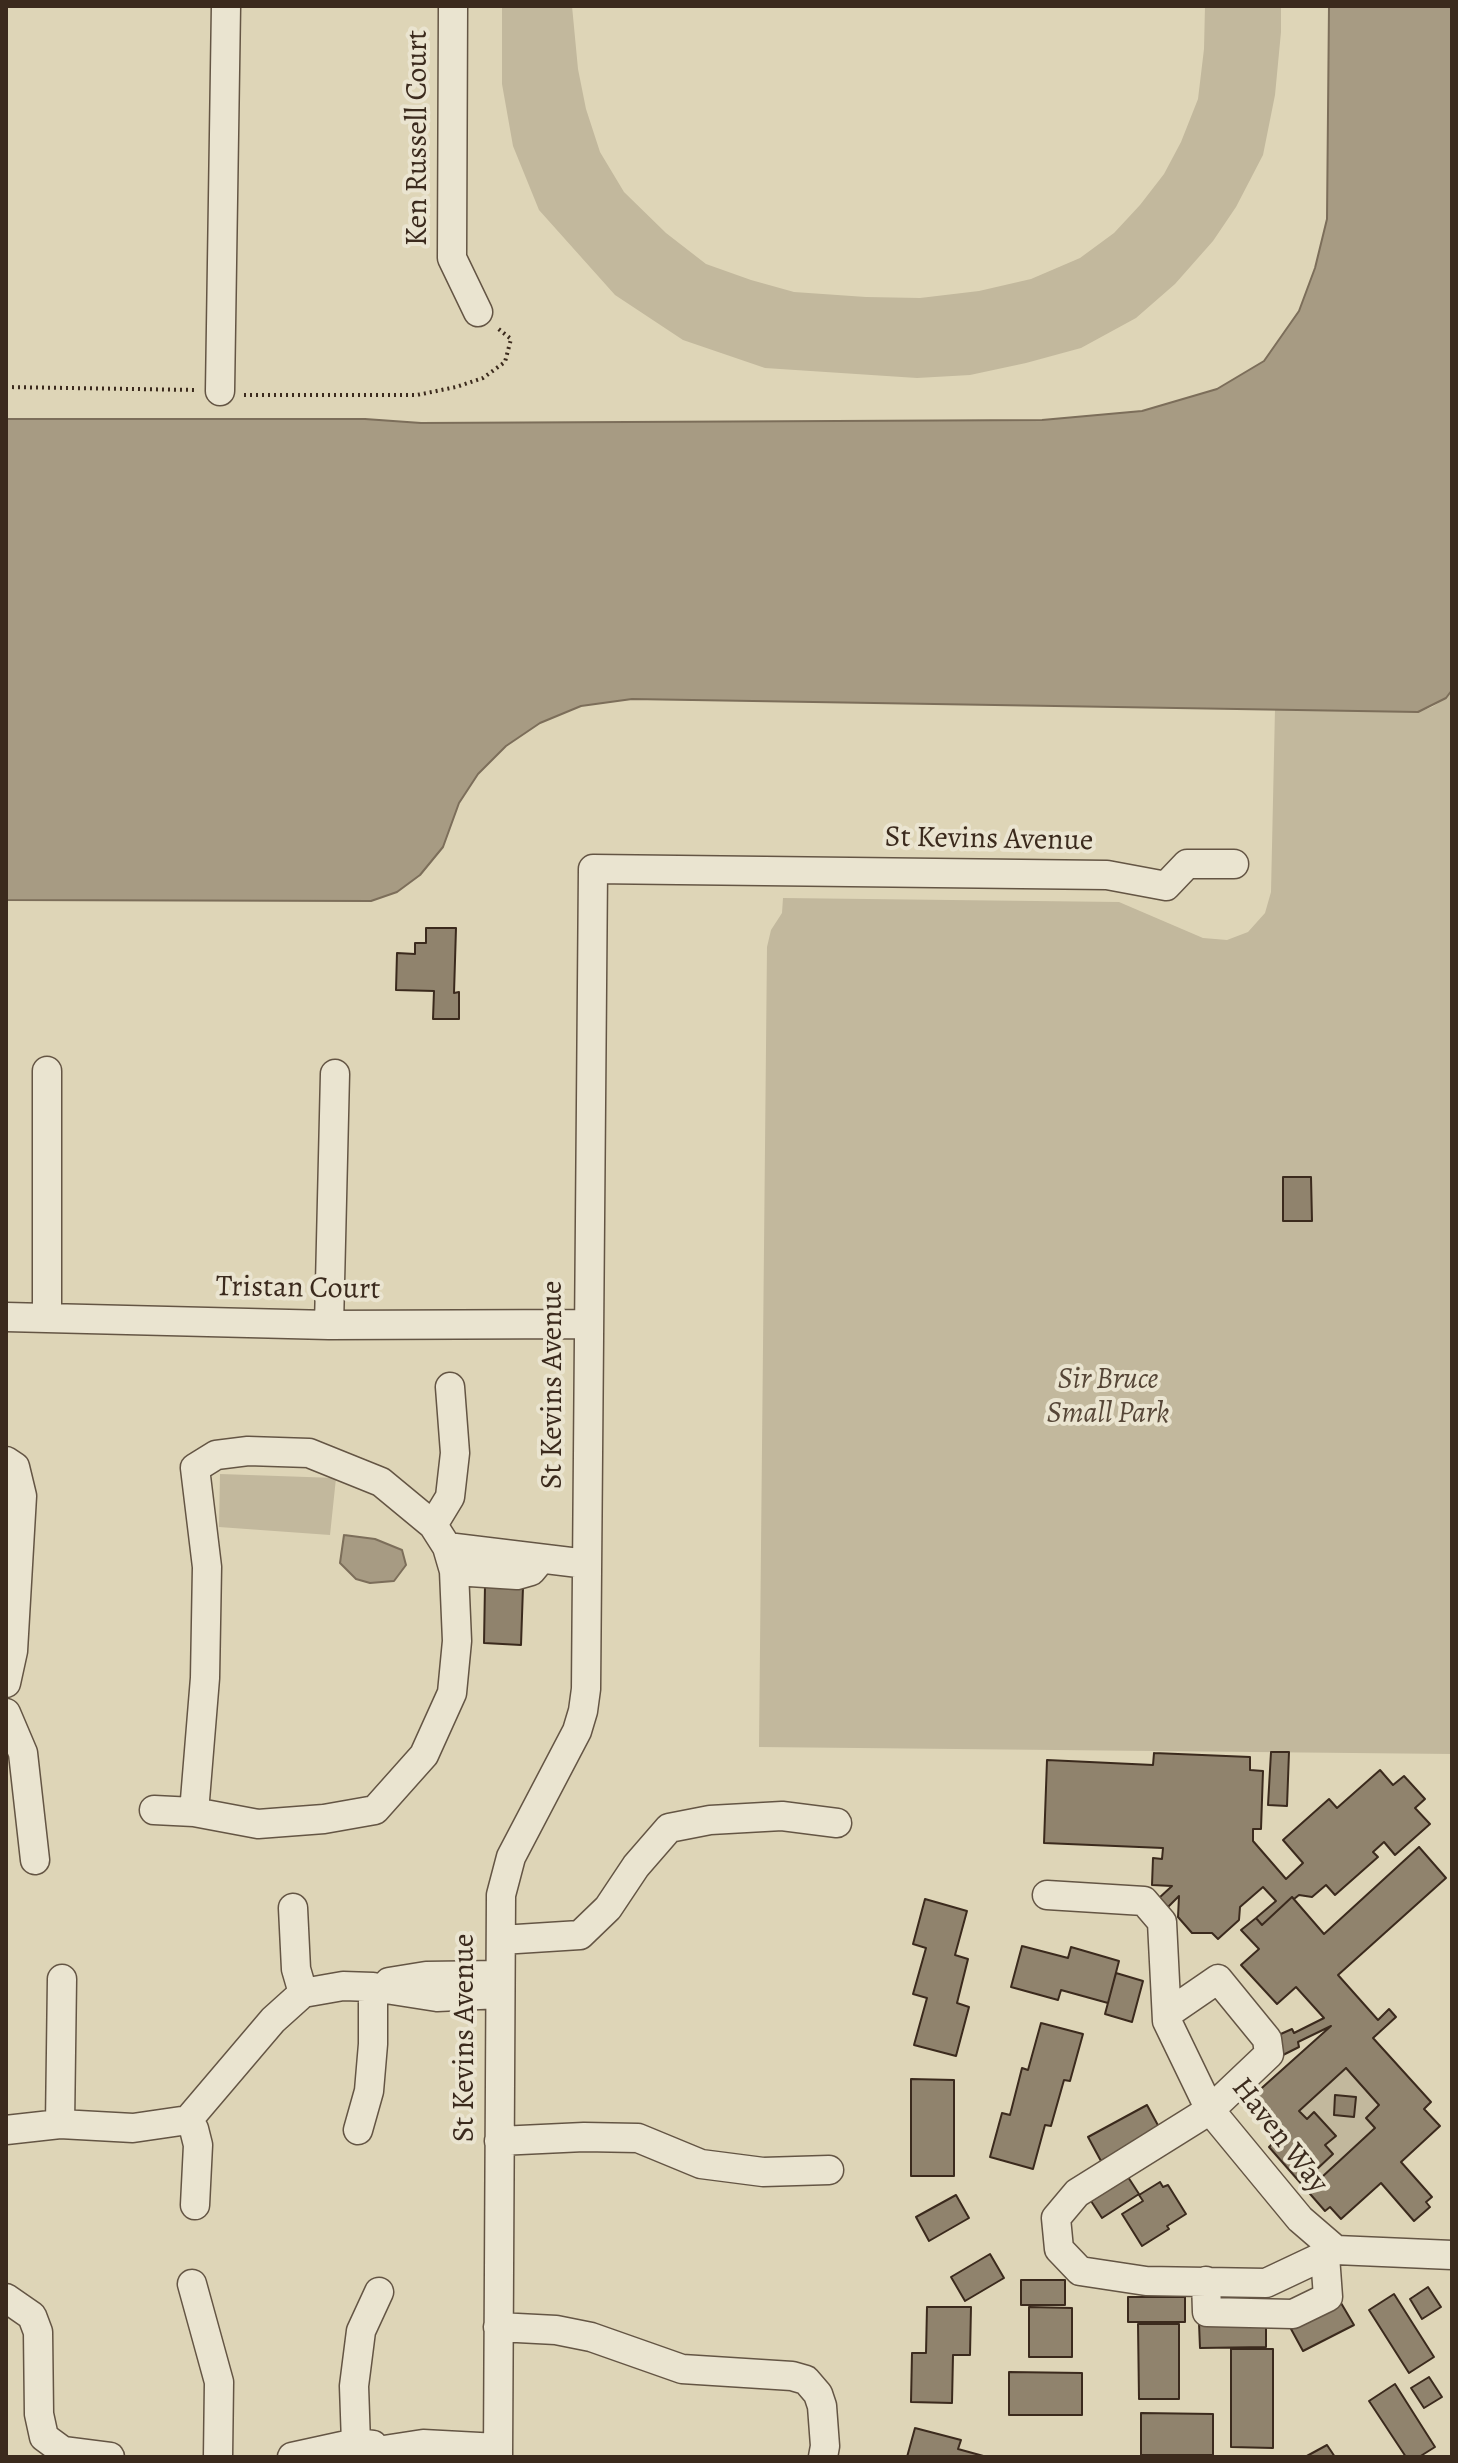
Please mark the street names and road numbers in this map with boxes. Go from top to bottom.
street label: Ken Russell Court [401,30,437,246]
street label: St Kevins Avenue [884,820,1094,860]
street label: Tristan Court [215,1270,381,1308]
street label: St Kevins Avenue [536,1281,572,1489]
street label: St Kevins Avenue [448,1934,484,2142]
street label: Haven Way [1223,2071,1335,2201]

